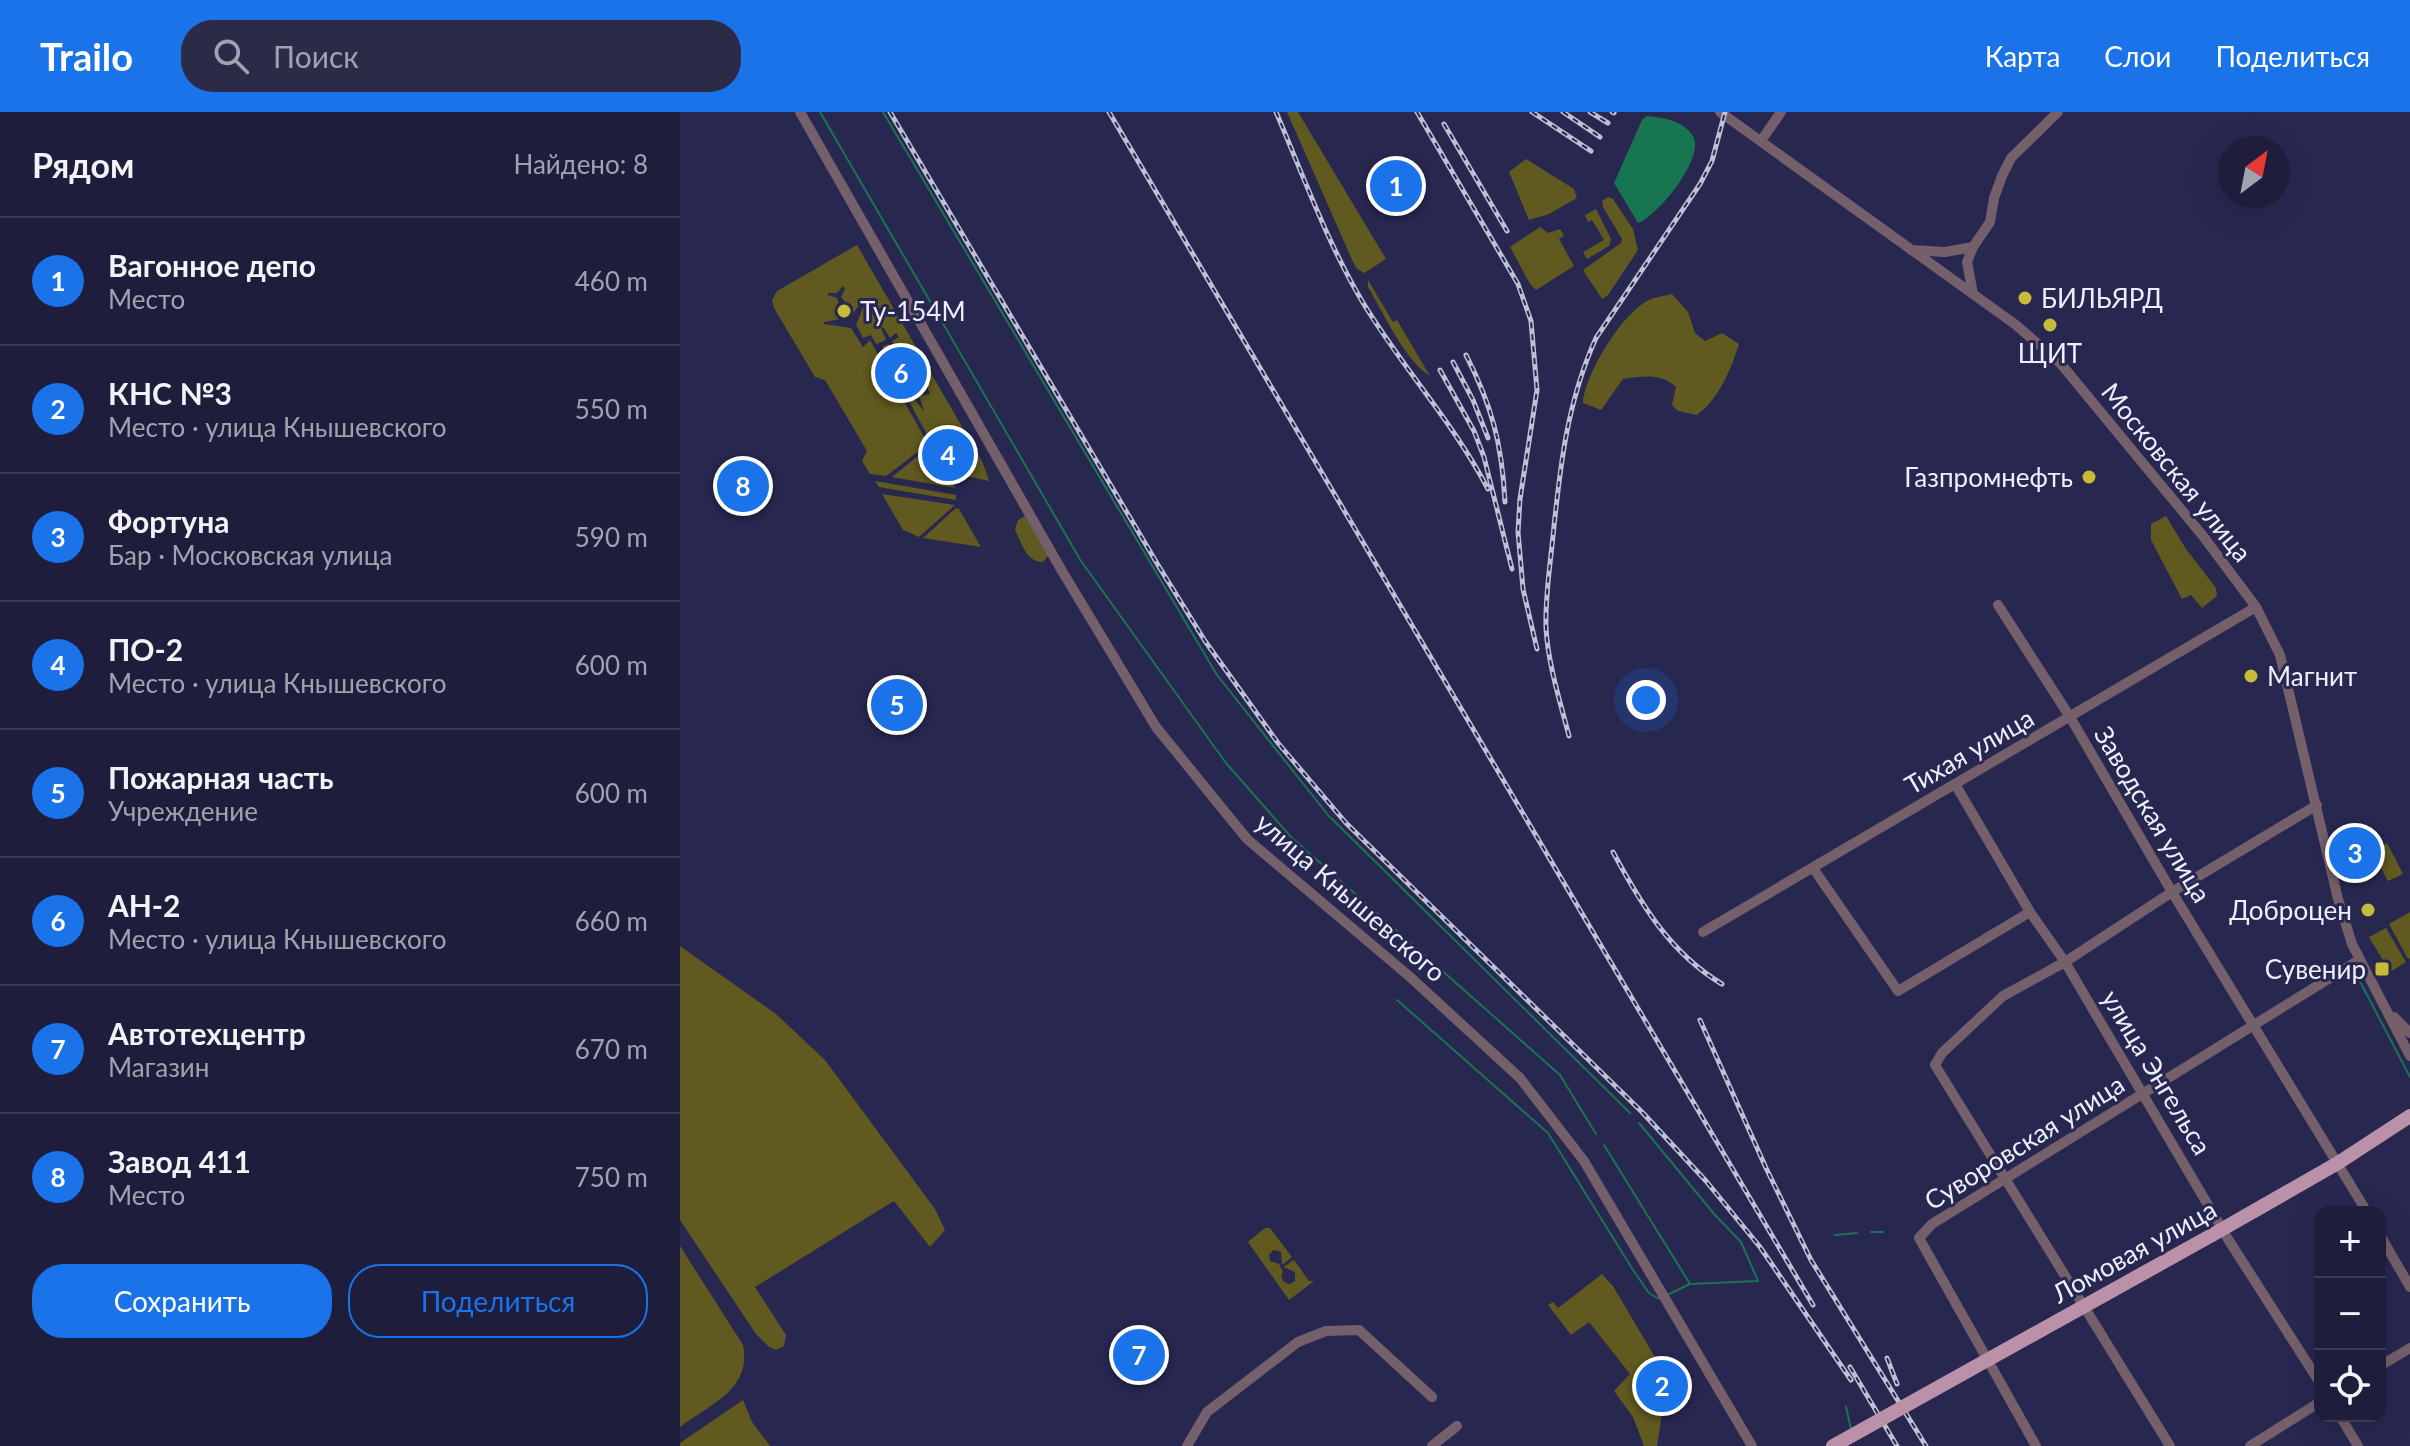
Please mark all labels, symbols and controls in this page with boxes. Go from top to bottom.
search box [181,20,741,92]
text: Trailo [40,33,133,79]
icon: search [209,34,253,78]
text: Поиск [273,38,359,74]
text: Карта [1985,39,2060,73]
text: Слои [2104,39,2171,73]
text: Поделиться [2215,39,2370,73]
north arrow [2218,136,2290,208]
text: Рядом [32,144,134,185]
text: Найдено: 8 [513,148,648,180]
pin: 1 [1370,156,1422,216]
text: Вагонное депо [108,247,316,283]
text: 1 [50,265,66,297]
text: 460 m [575,265,648,297]
place label: БИЛЬЯРД [2041,282,2163,314]
text: Место [108,283,185,315]
marker: БИЛЬЯРД [2016,289,2034,307]
place label: Ту-154М [860,295,966,327]
marker: Ту-154М [835,302,853,320]
marker: ЩИТ [2041,316,2059,334]
place label: ЩИТ [2018,337,2082,369]
pin: 6 [875,343,927,403]
text: КНС №3 [108,375,232,411]
street label: Московская улица [2095,376,2259,568]
text: 2 [50,393,66,425]
text: 550 m [575,393,648,425]
text: Место · улица Кнышевского [108,411,447,443]
pin: 4 [922,425,974,485]
pin: 8 [717,456,769,516]
place label: Газпромнефть [1904,461,2073,493]
marker: Газпромнефть [2080,468,2098,486]
text: Фортуна [108,503,229,539]
text: 3 [50,521,66,553]
text: 590 m [575,521,648,553]
text: Бар · Московская улица [108,539,392,571]
text: ПО-2 [108,631,183,667]
text: 4 [50,649,66,681]
text: 600 m [575,649,648,681]
place label: Магнит [2267,660,2357,692]
text: Место · улица Кнышевского [108,667,447,699]
marker: Магнит [2242,667,2260,685]
pin: 5 [871,675,923,735]
your location [1626,680,1666,720]
street label: Тихая улица [1899,701,2039,801]
street label: Заводская улица [2088,720,2218,908]
text: Пожарная часть [108,759,334,795]
text: 5 [50,777,66,809]
text: 600 m [575,777,648,809]
text: Учреждение [108,795,258,827]
street label: улица Кнышевского [1249,806,1453,988]
pin: 3 [2329,823,2381,883]
text: АН-2 [108,887,180,923]
place label: Доброцен [2229,894,2352,926]
marker: Доброцен [2359,901,2377,919]
text: 6 [50,905,66,937]
text: 660 m [575,905,648,937]
text: Место · улица Кнышевского [108,923,447,955]
place label: Сувенир [2265,953,2366,985]
marker: Сувенир [2373,960,2391,978]
street label: улица Энгельса [2095,984,2219,1160]
text: Автотехцентр [108,1015,306,1051]
text: 7 [50,1033,66,1065]
text: 670 m [575,1033,648,1065]
text: Магазин [108,1051,209,1083]
street label: Суворовская улица [1918,1068,2130,1216]
text: Завод 411 [108,1143,251,1179]
text: 8 [50,1161,66,1193]
text: 750 m [575,1161,648,1193]
text: Место [108,1179,185,1211]
street label: Ломовая улица [2046,1193,2222,1310]
map controls [2314,1206,2386,1422]
button: + [2314,1206,2386,1278]
button: Сохранить [32,1264,332,1338]
button: Поделиться [348,1264,648,1338]
button: − [2314,1278,2386,1350]
pin: 7 [1113,1325,1165,1385]
button: locate [2314,1350,2386,1422]
pin: 2 [1636,1356,1688,1416]

